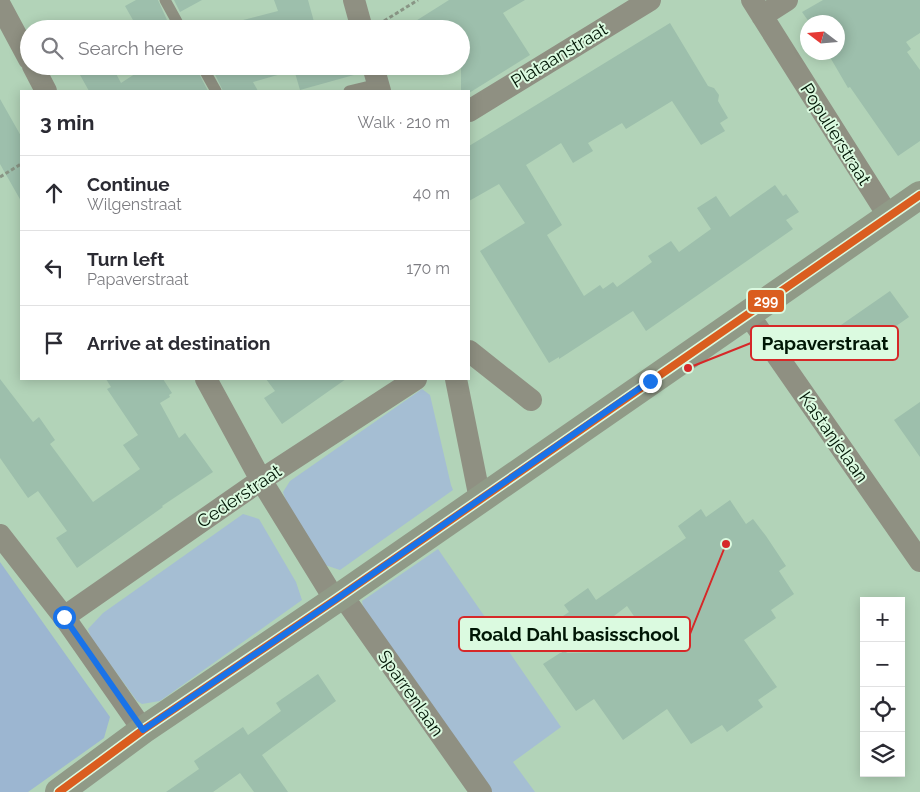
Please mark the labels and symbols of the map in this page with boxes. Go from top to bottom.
north arrow [800,15,845,60]
street label: Plataanstraat [507,18,611,92]
street label: Populierstraat [796,79,876,189]
line badge: 299 [747,289,785,313]
text: 299 [754,293,778,309]
callout: Papaverstraat [751,326,898,360]
text: Papaverstraat [762,332,889,354]
route end [639,370,662,393]
street label: Kastanjelaan [795,388,873,486]
street label: Cederstraat [193,460,285,532]
route start [53,606,76,629]
callout: Roald Dahl basisschool [459,617,690,651]
text: Roald Dahl basisschool [469,623,680,645]
street label: Sparrenlaan [374,646,448,740]

